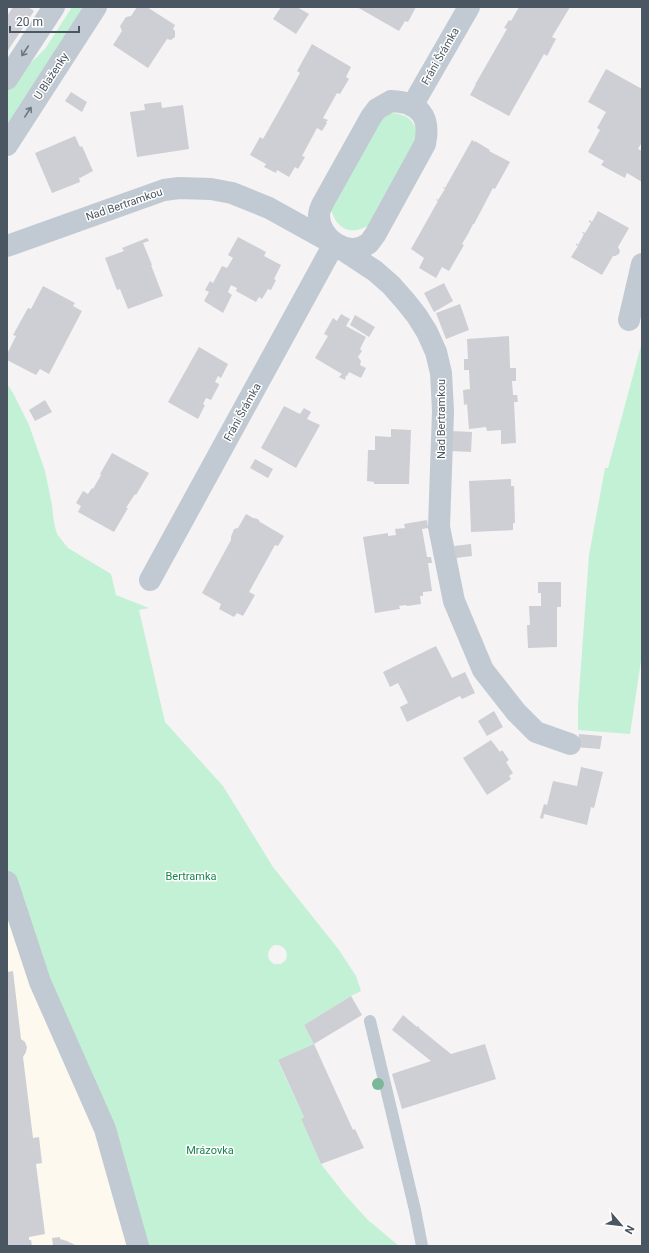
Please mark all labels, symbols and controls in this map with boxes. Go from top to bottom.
scale bar [10,8,79,34]
text: 20 m [16,15,43,29]
street label: Fráni Šrámka [419,25,462,87]
one-way arrow [21,45,29,56]
street label: U Blaženky [31,50,72,102]
one-way arrow [24,107,32,118]
street label: Nad Bertramkou [84,185,164,224]
street label: Nad Bertramkou [435,379,448,459]
street label: Fráni Šrámka [221,381,264,443]
park label: Bertramka [166,870,217,883]
park label: Mrázovka [186,1144,234,1157]
north arrow [601,1205,641,1245]
text: N [622,1223,637,1236]

